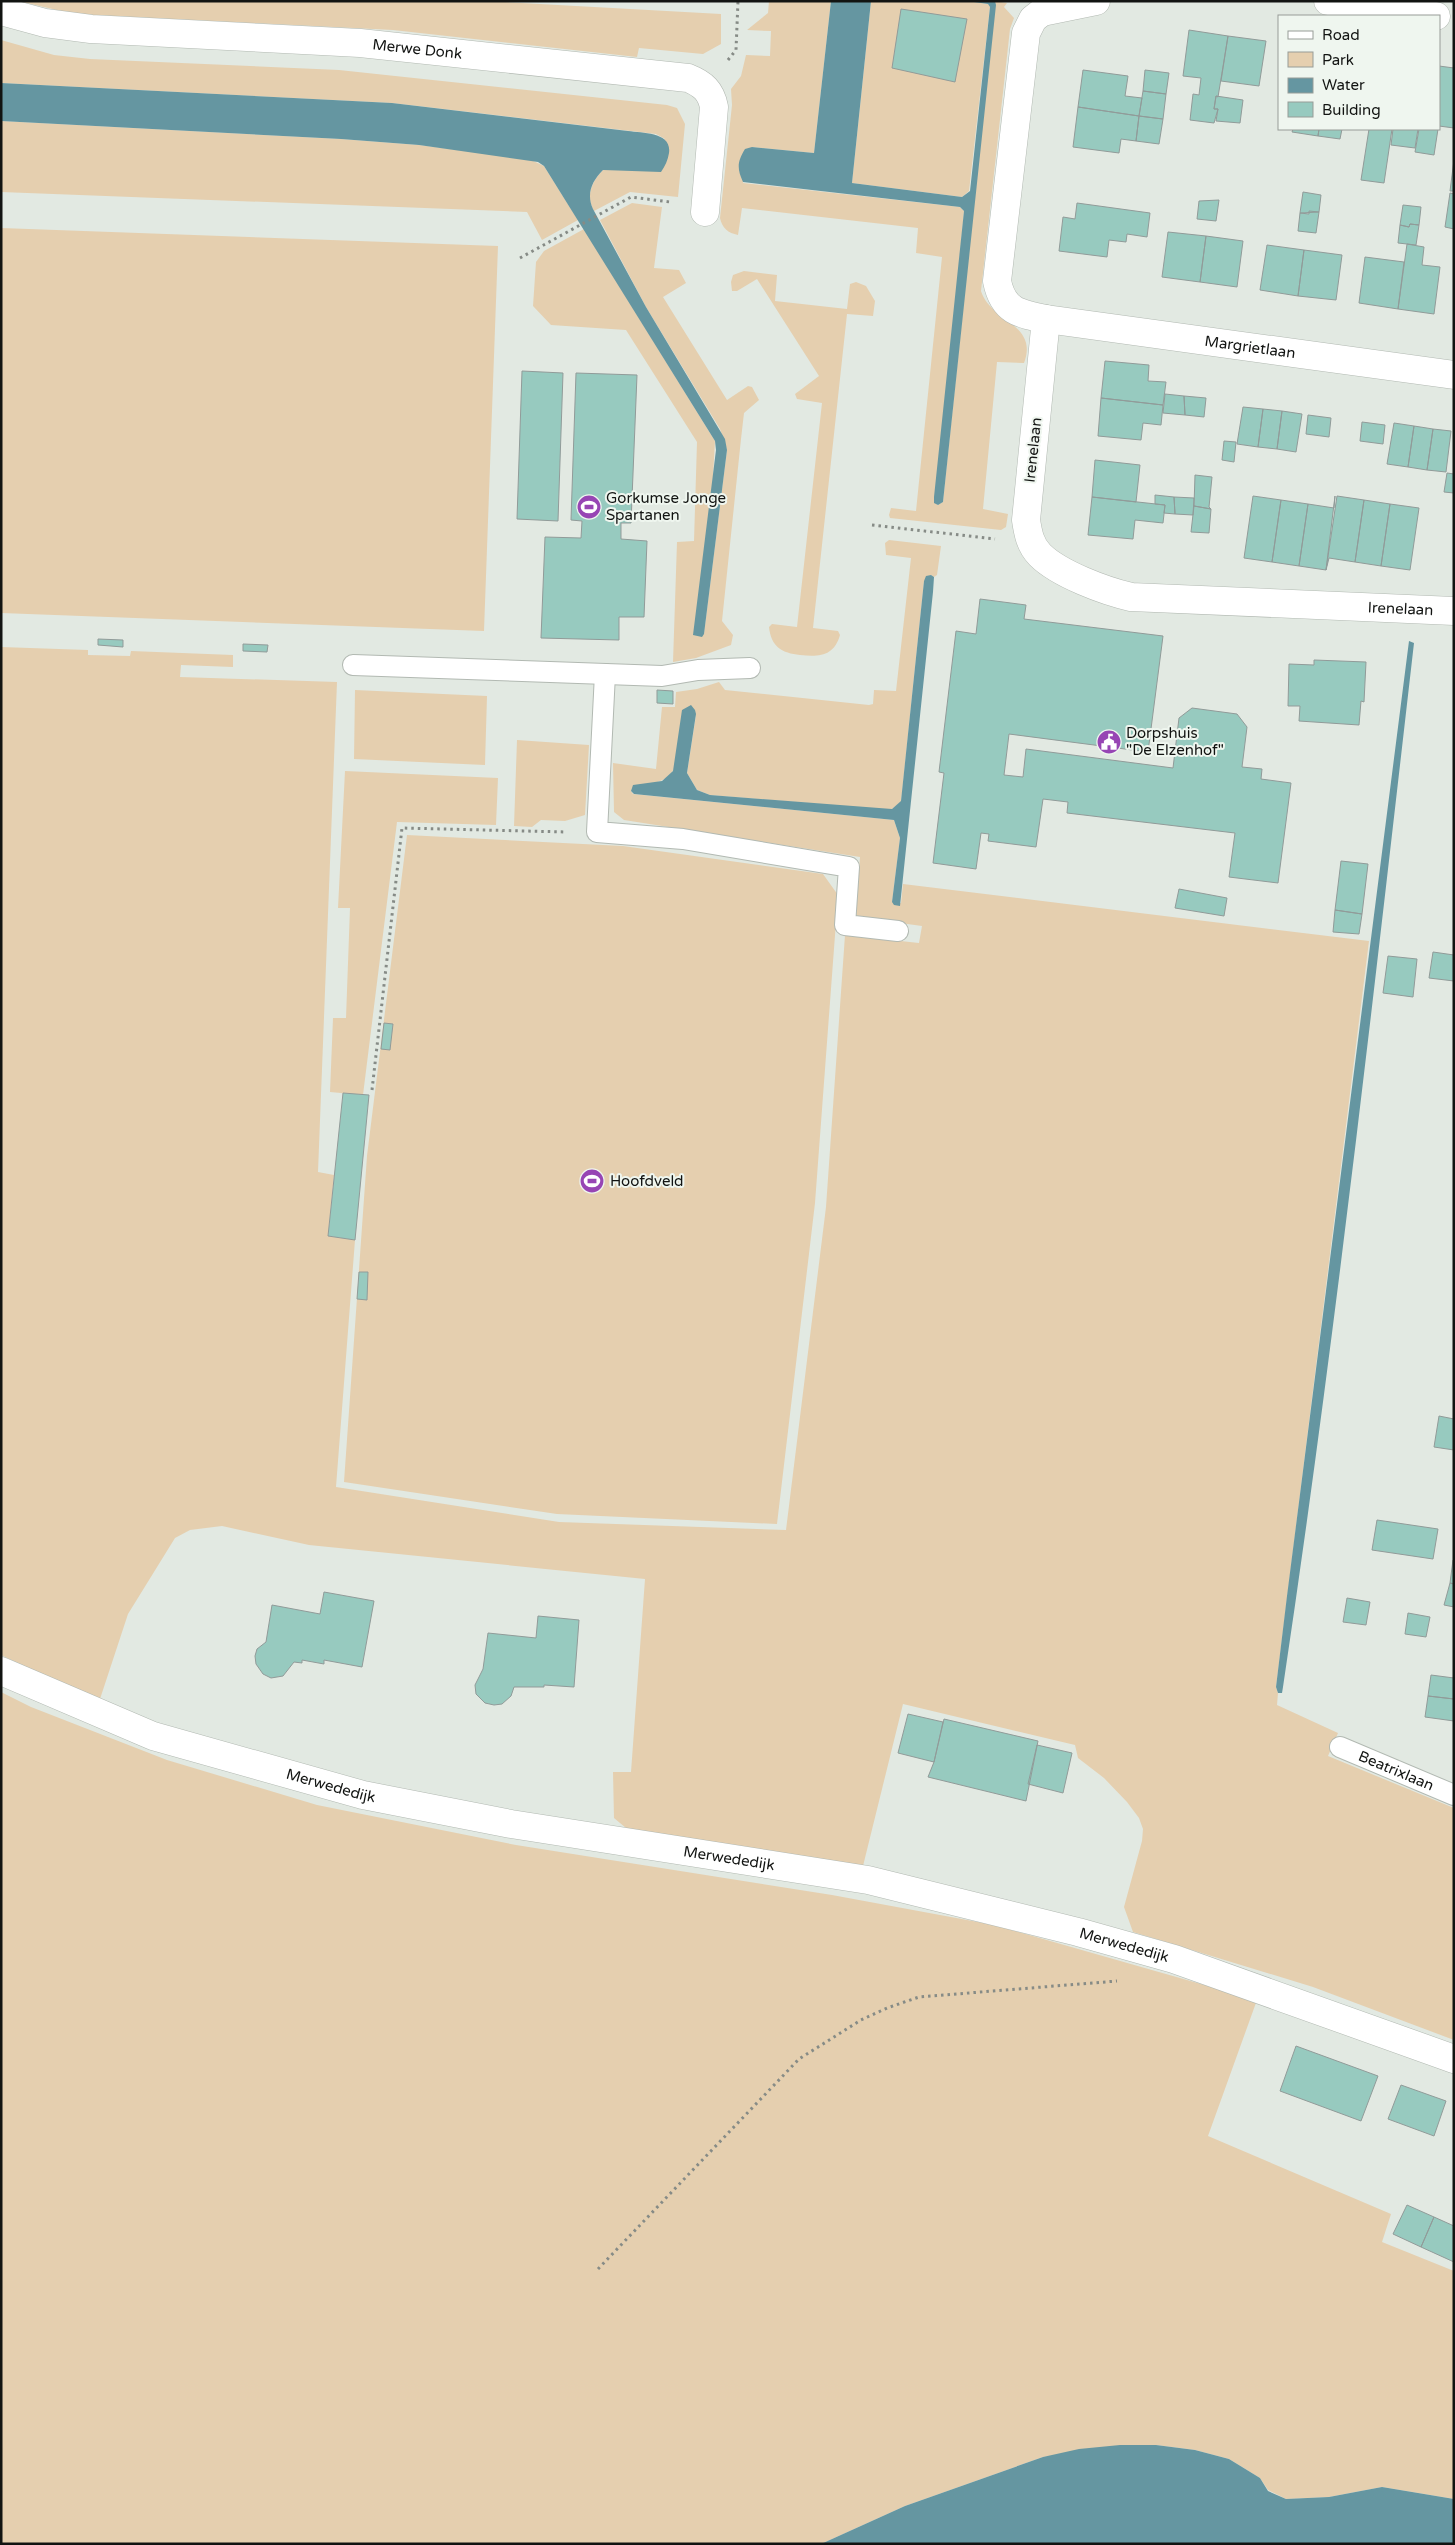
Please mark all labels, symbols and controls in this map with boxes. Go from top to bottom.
legend [1278,15,1440,130]
text: Road [1322,26,1360,44]
street label: Merwe Donk [372,35,463,63]
text: Park [1322,51,1354,69]
text: Water [1322,76,1365,94]
text: Building [1322,101,1381,119]
street label: Margrietlaan [1204,332,1297,362]
street label: Irenelaan [1021,416,1045,484]
place label: Gorkumse Jonge Spartanen [606,489,726,524]
sports icon: Gorkumse Jonge Spartanen [576,494,602,520]
street label: Irenelaan [1367,598,1434,619]
place label: Dorpshuis "De Elzenhof" [1126,724,1224,759]
public building icon: Dorpshuis "De Elzenhof" [1096,729,1122,755]
sports icon: Hoofdveld [579,1168,605,1194]
place label: Hoofdveld [610,1172,684,1190]
street label: Beatrixlaan [1356,1747,1437,1795]
street label: Merwededijk [284,1765,377,1806]
street label: Merwededijk [682,1842,776,1874]
street label: Merwededijk [1078,1924,1171,1966]

